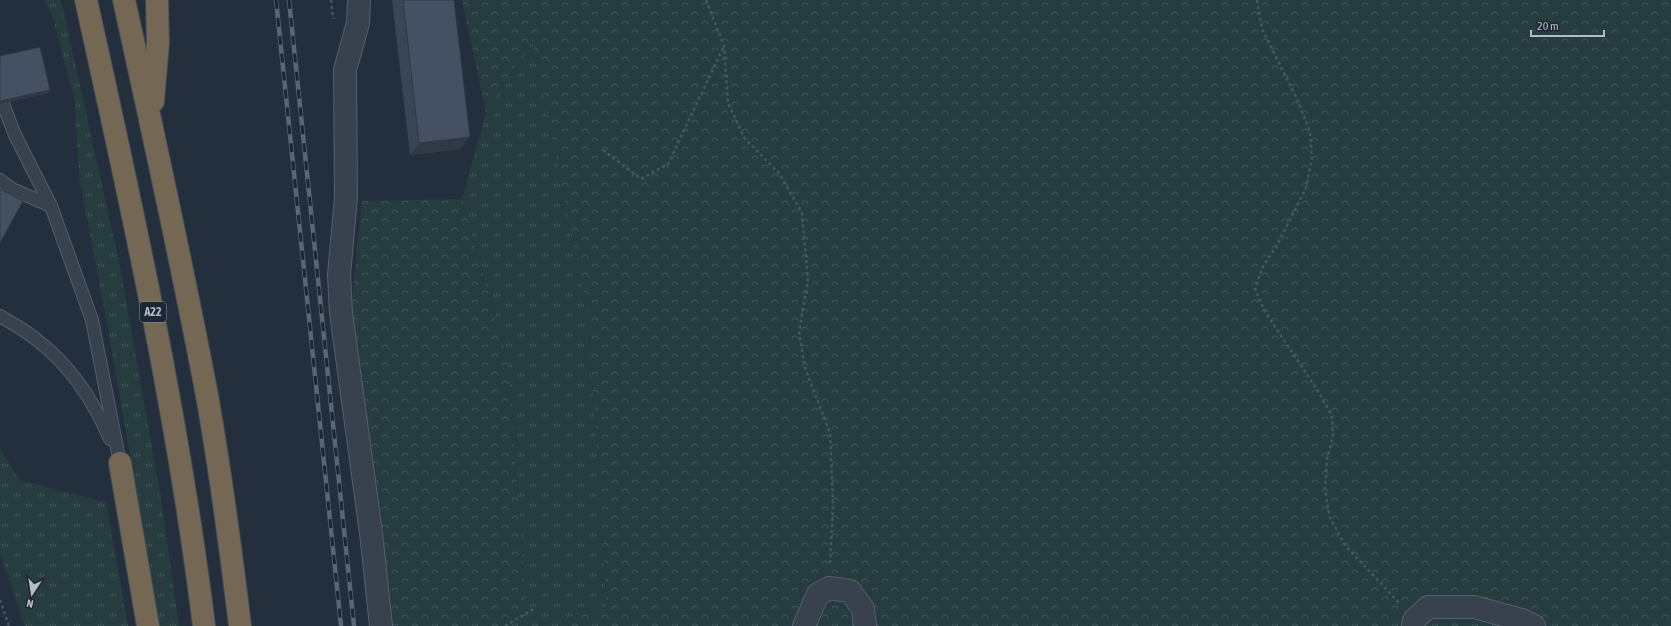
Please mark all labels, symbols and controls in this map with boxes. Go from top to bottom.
scale bar [1531,12,1604,38]
text: 20 m [1537,19,1559,33]
road number: A22 [140,302,166,322]
north arrow [12,574,52,614]
text: N [25,597,34,610]

